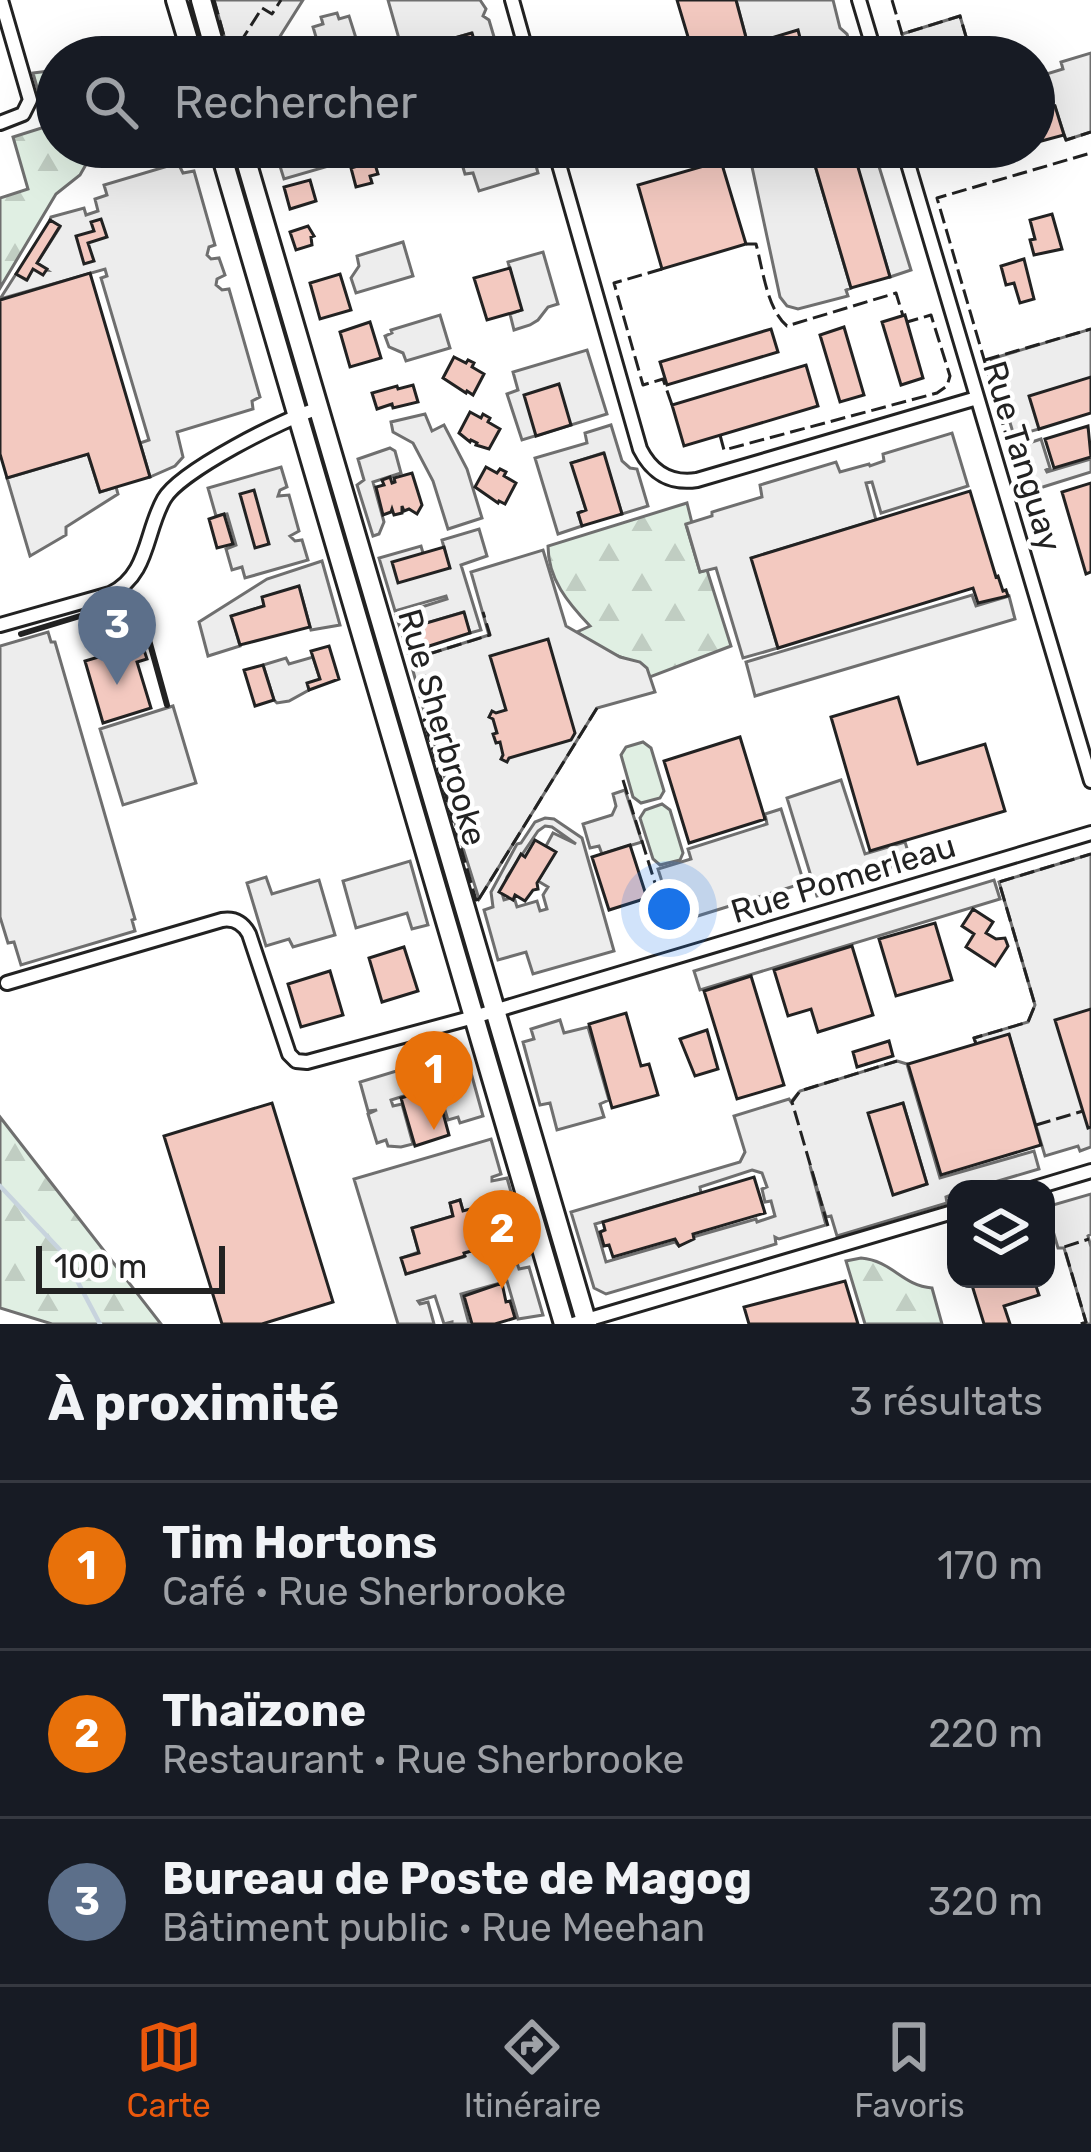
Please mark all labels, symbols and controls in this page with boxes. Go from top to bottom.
search box [36,36,1055,168]
icon: search [78,69,144,135]
text: Rechercher [174,76,417,129]
street label: Rue Tanguay [975,356,1070,556]
pin: 3 [78,586,156,685]
street label: Rue Sherbrooke [390,604,495,850]
street label: Rue Pomerleau [726,826,960,931]
your location [639,879,699,939]
pin: 1 [395,1031,473,1130]
map controls [947,1180,1055,1288]
button: layers [947,1180,1055,1288]
pin: 2 [463,1190,541,1289]
scale bar [36,1240,225,1293]
text: 100 m [54,1247,147,1286]
text: À proximité [48,1372,339,1433]
text: 3 résultats [849,1379,1043,1425]
text: Tim Hortons [162,1516,437,1569]
text: 1 [77,1543,97,1589]
text: 170 m [937,1543,1043,1589]
text: Café · Rue Sherbrooke [162,1569,566,1615]
text: Thaïzone [162,1684,366,1737]
text: 2 [74,1711,100,1757]
text: 220 m [928,1711,1043,1757]
text: Restaurant · Rue Sherbrooke [162,1737,684,1783]
text: Bureau de Poste de Magog [162,1852,752,1905]
text: 3 [74,1879,100,1925]
text: 320 m [928,1879,1043,1925]
text: Bâtiment public · Rue Meehan [162,1905,705,1951]
tab: Carte [127,2014,211,2125]
tab: Itinéraire [464,2014,601,2125]
tab: Favoris [854,2014,964,2125]

